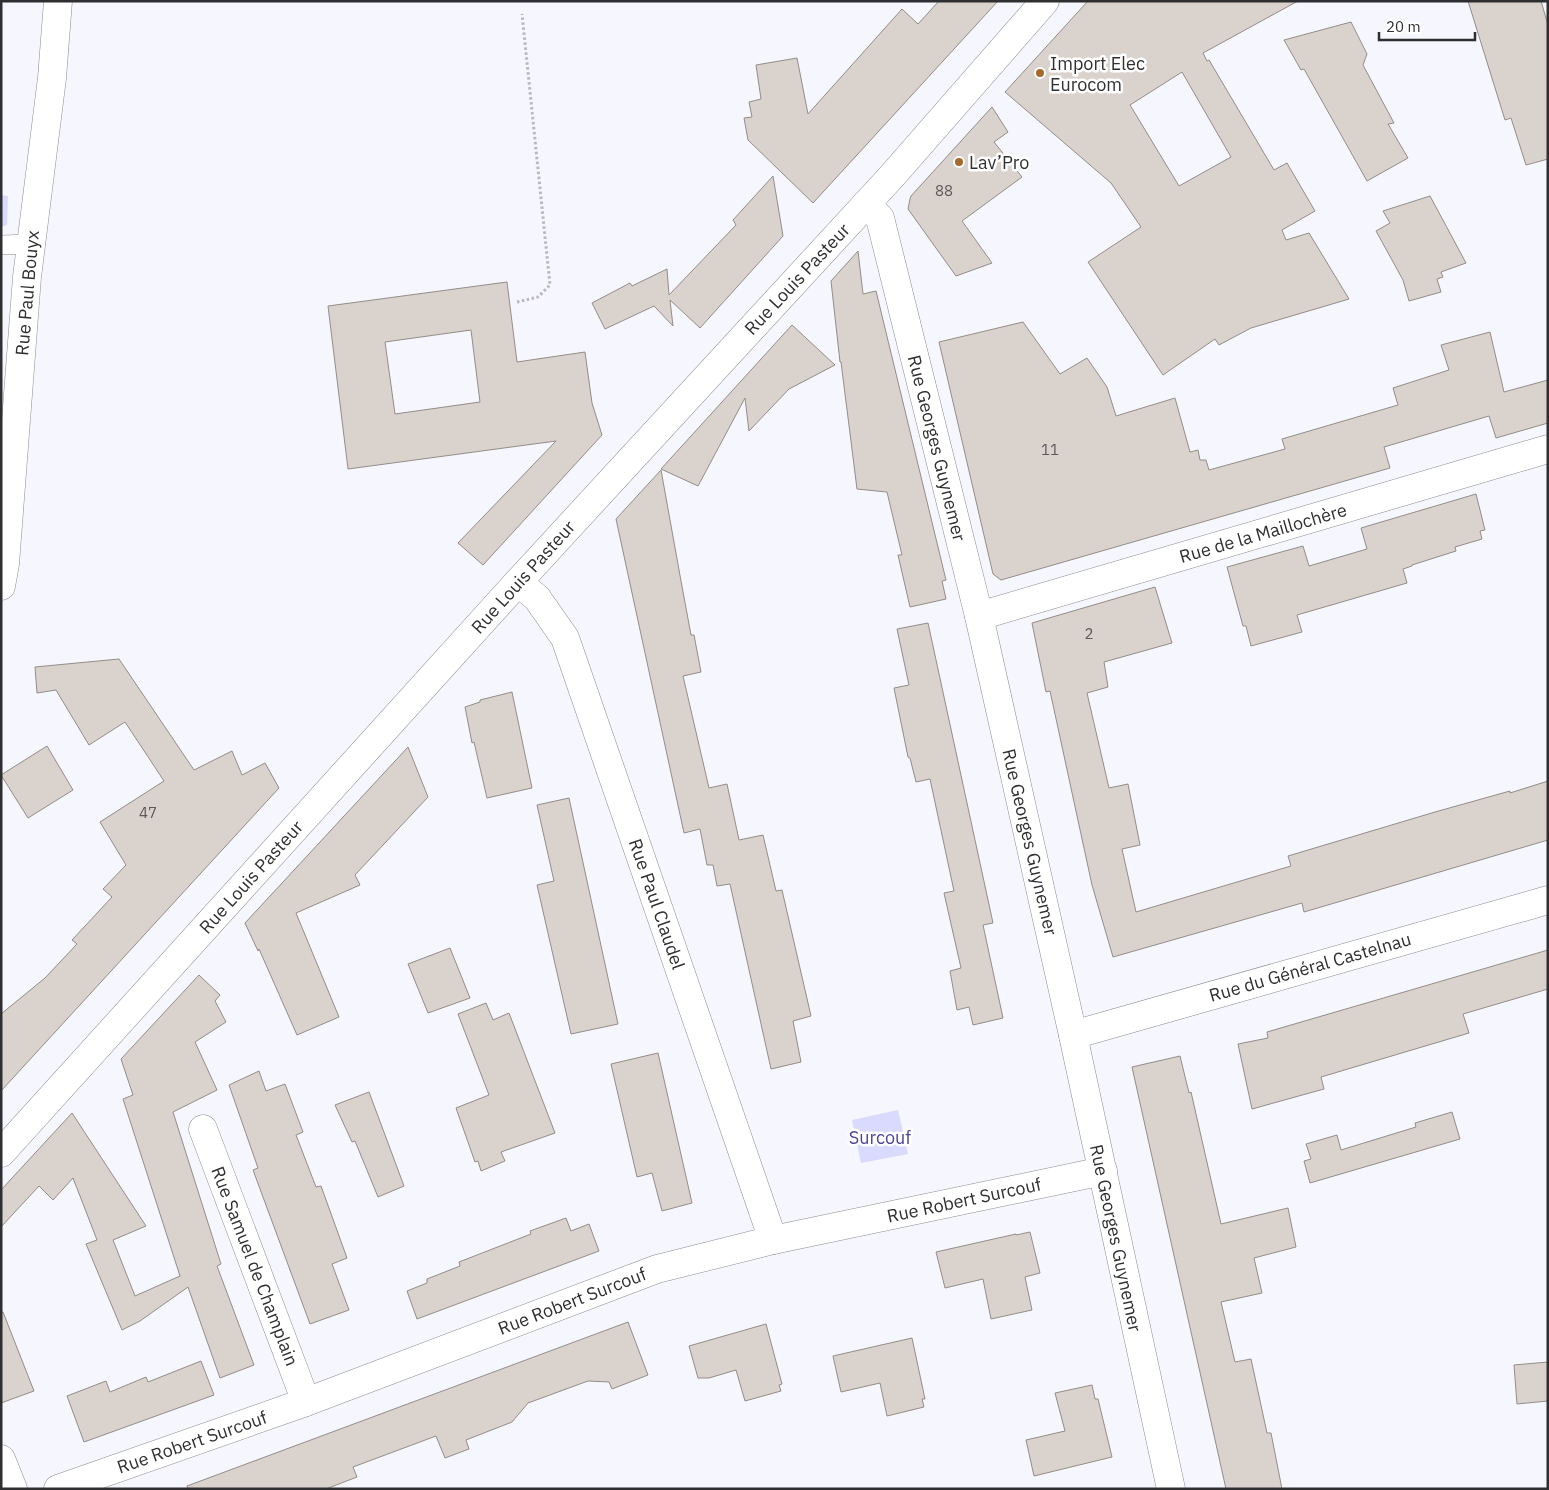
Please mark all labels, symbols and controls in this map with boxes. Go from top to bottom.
scale bar [1379,10,1475,42]
text: 20 m [1386,17,1421,36]
place label: Import Elec Eurocom [1050,52,1145,96]
marker: Import Elec Eurocom [1034,67,1046,79]
place label: Lav’Pro [969,151,1029,174]
marker: Lav’Pro [953,156,965,168]
house number: 88 [935,181,953,200]
street label: Rue Louis Pasteur [739,218,855,340]
street label: Rue Paul Bouyx [10,229,44,357]
street label: Rue Georges Guynemer [903,353,971,544]
house number: 11 [1041,440,1059,459]
street label: Rue de la Maillochère [1177,498,1350,568]
street label: Rue Louis Pasteur [466,515,580,638]
house number: 2 [1084,624,1094,643]
street label: Rue Georges Guynemer [997,746,1063,938]
house number: 47 [139,803,157,822]
street label: Rue Louis Pasteur [194,815,308,938]
street label: Rue Paul Claudel [624,836,690,972]
street label: Rue du Général Castelnau [1206,927,1414,1007]
park label: Surcouf [849,1126,911,1149]
street label: Rue Georges Guynemer [1085,1142,1147,1334]
street label: Rue Samuel de Champlain [206,1163,304,1369]
street label: Rue Robert Surcouf [885,1172,1043,1228]
street label: Rue Robert Surcouf [495,1262,650,1340]
street label: Rue Robert Surcouf [114,1406,270,1478]

